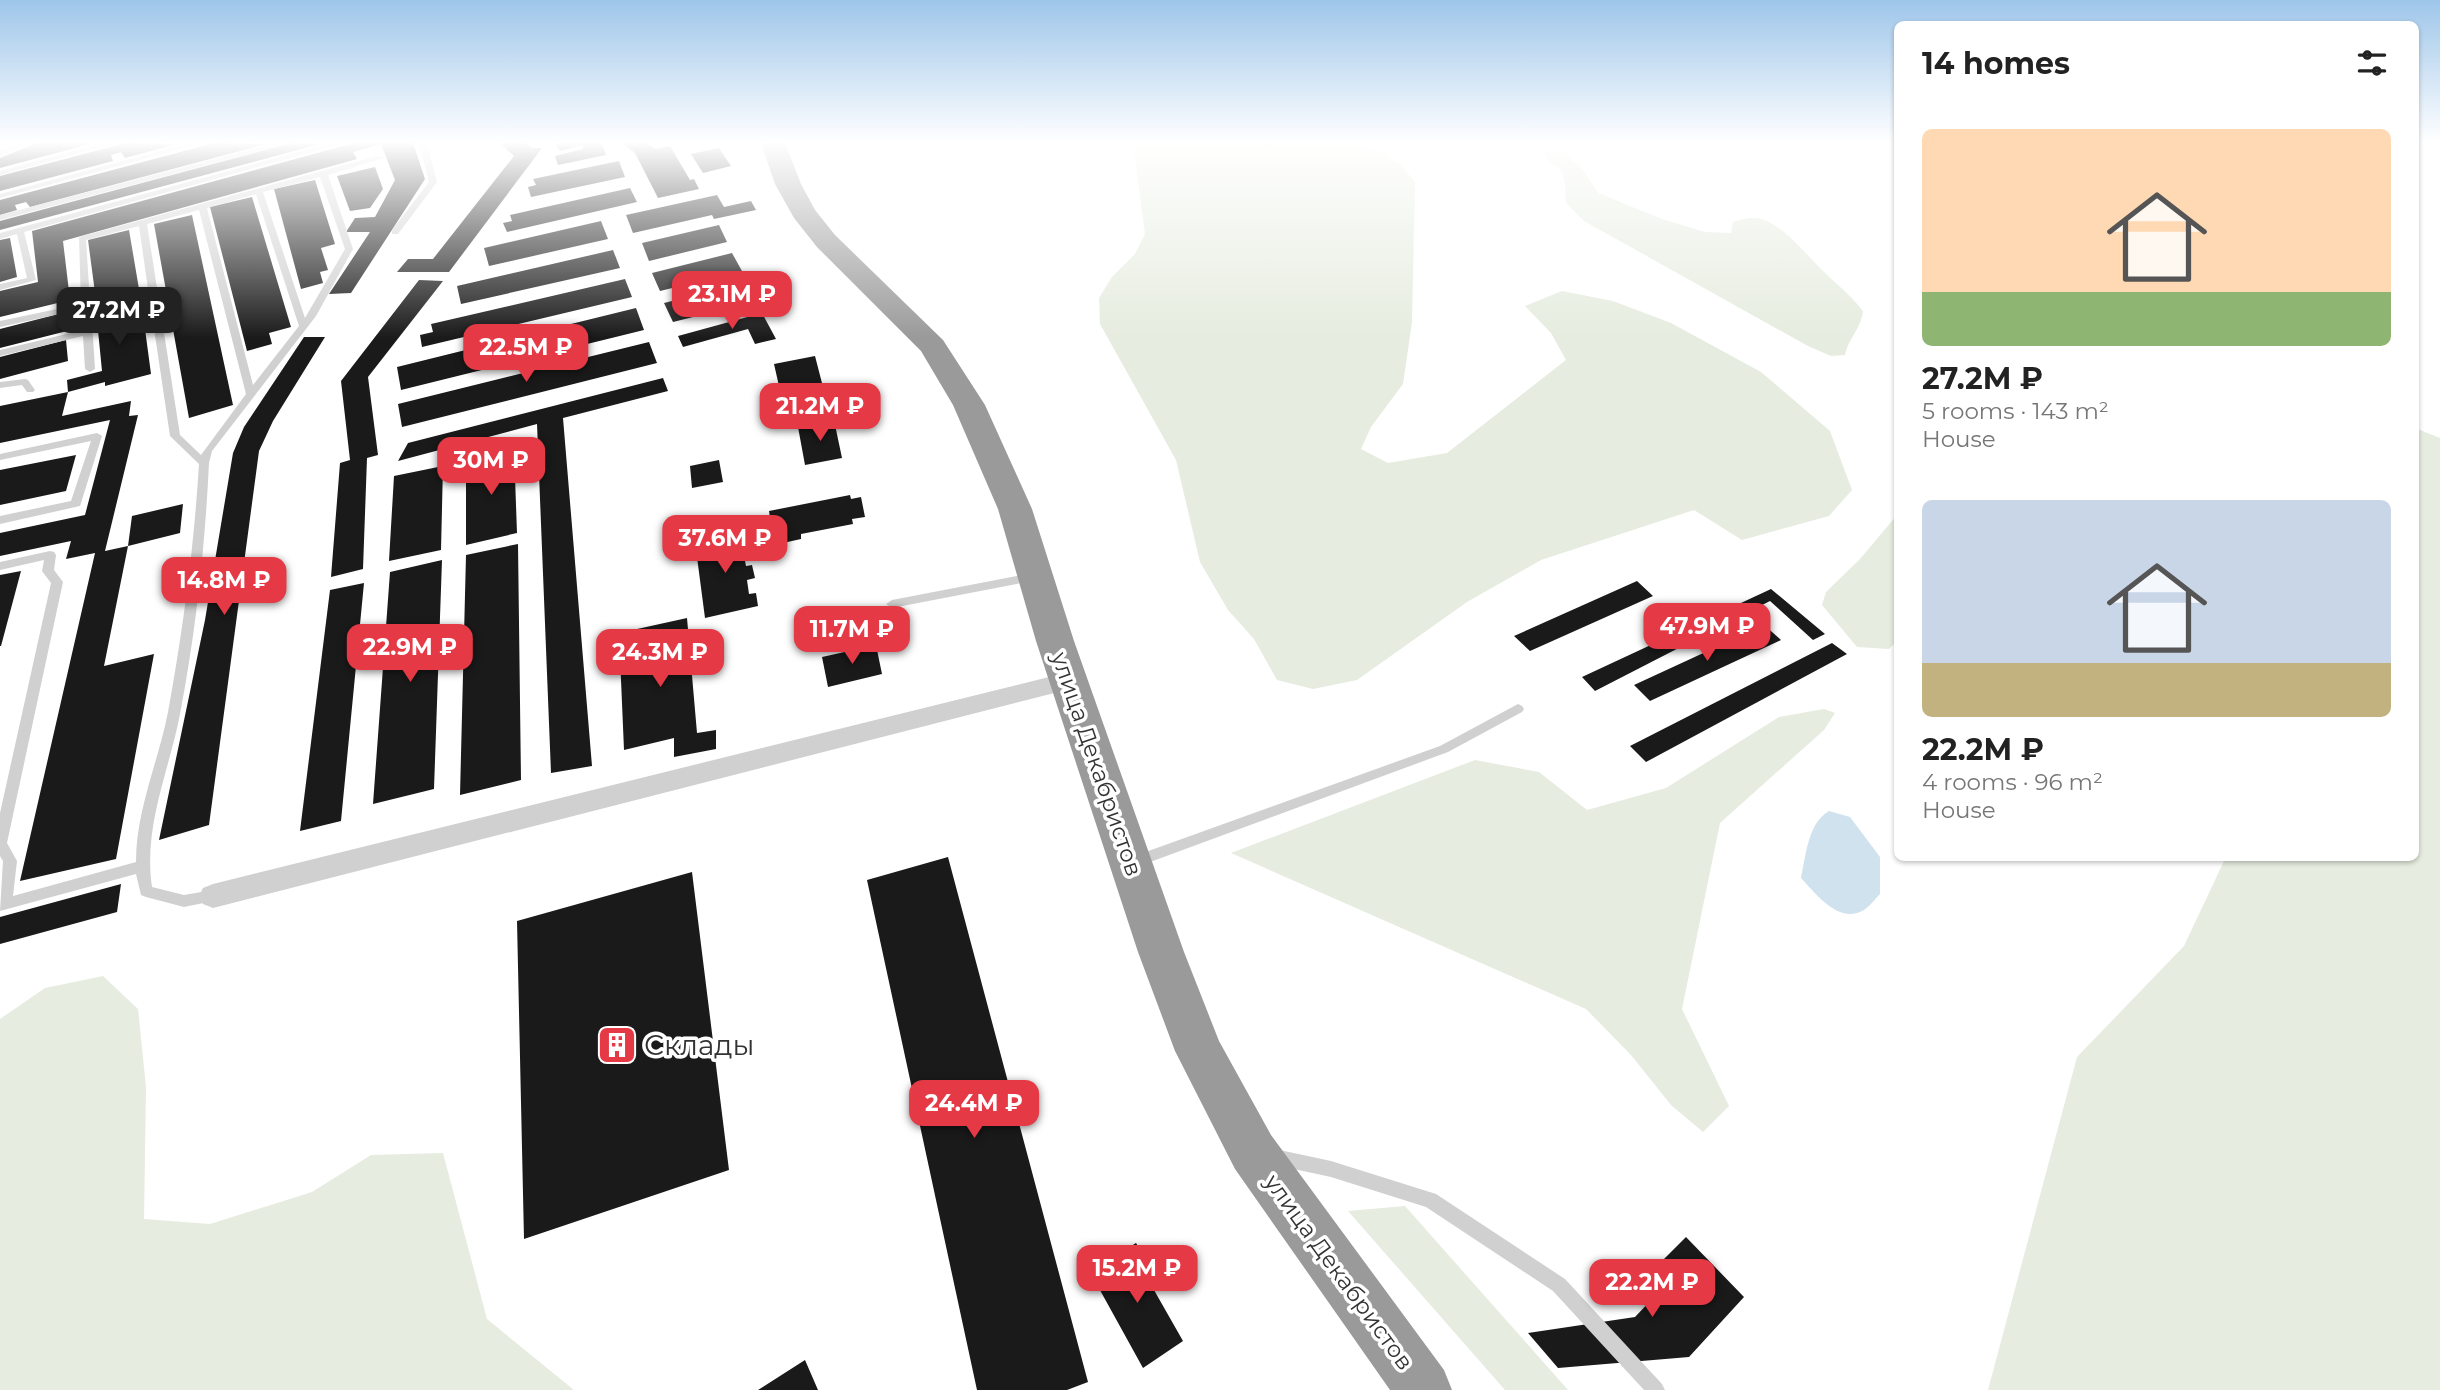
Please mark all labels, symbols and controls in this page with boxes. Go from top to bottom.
icon: filters [2353,44,2391,82]
text: 14 homes [1922,45,2070,82]
icon: home [2094,174,2220,300]
pin: 23.1M ₽ [667,272,797,331]
text: 23.1M ₽ [688,280,776,308]
pin: 27.2M ₽ [54,288,184,347]
text: 27.2M ₽ [73,296,165,324]
pin: 22.5M ₽ [461,324,591,384]
text: 22.5M ₽ [479,333,573,361]
text: 27.2M ₽ [1922,360,2043,397]
pin: 21.2M ₽ [755,384,885,443]
text: 21.2M ₽ [776,392,864,420]
text: 5 rooms · 143 m² [1922,397,2109,425]
text: House [1922,425,1996,453]
pin: 30M ₽ [442,438,540,497]
text: 30M ₽ [453,446,529,474]
pin: 37.6M ₽ [660,516,790,575]
text: 37.6M ₽ [678,524,772,552]
icon: home [2094,545,2220,671]
pin: 14.8M ₽ [159,558,289,617]
text: 14.8M ₽ [177,566,271,594]
pin: 47.9M ₽ [1642,604,1772,663]
pin: 11.7M ₽ [787,606,917,666]
text: 47.9M ₽ [1659,612,1755,640]
text: 11.7M ₽ [810,615,894,643]
pin: 22.9M ₽ [345,624,475,684]
pin: 24.3M ₽ [595,630,725,689]
text: 22.9M ₽ [363,633,457,661]
text: 24.3M ₽ [612,638,708,666]
street label: улица Декабристов [1045,647,1148,880]
text: 22.2M ₽ [1922,731,2044,768]
text: 4 rooms · 96 m² [1922,768,2103,796]
text: House [1922,796,1996,824]
building icon: Склады [596,1024,638,1066]
place label: Склады [644,1028,755,1062]
pin: 24.4M ₽ [909,1080,1039,1140]
text: 24.4M ₽ [925,1089,1023,1117]
street label: улица Декабристов [1258,1168,1419,1375]
pin: 15.2M ₽ [1072,1246,1202,1305]
text: 15.2M ₽ [1093,1254,1181,1282]
pin: 22.2M ₽ [1587,1260,1717,1319]
text: 22.2M ₽ [1605,1268,1699,1296]

